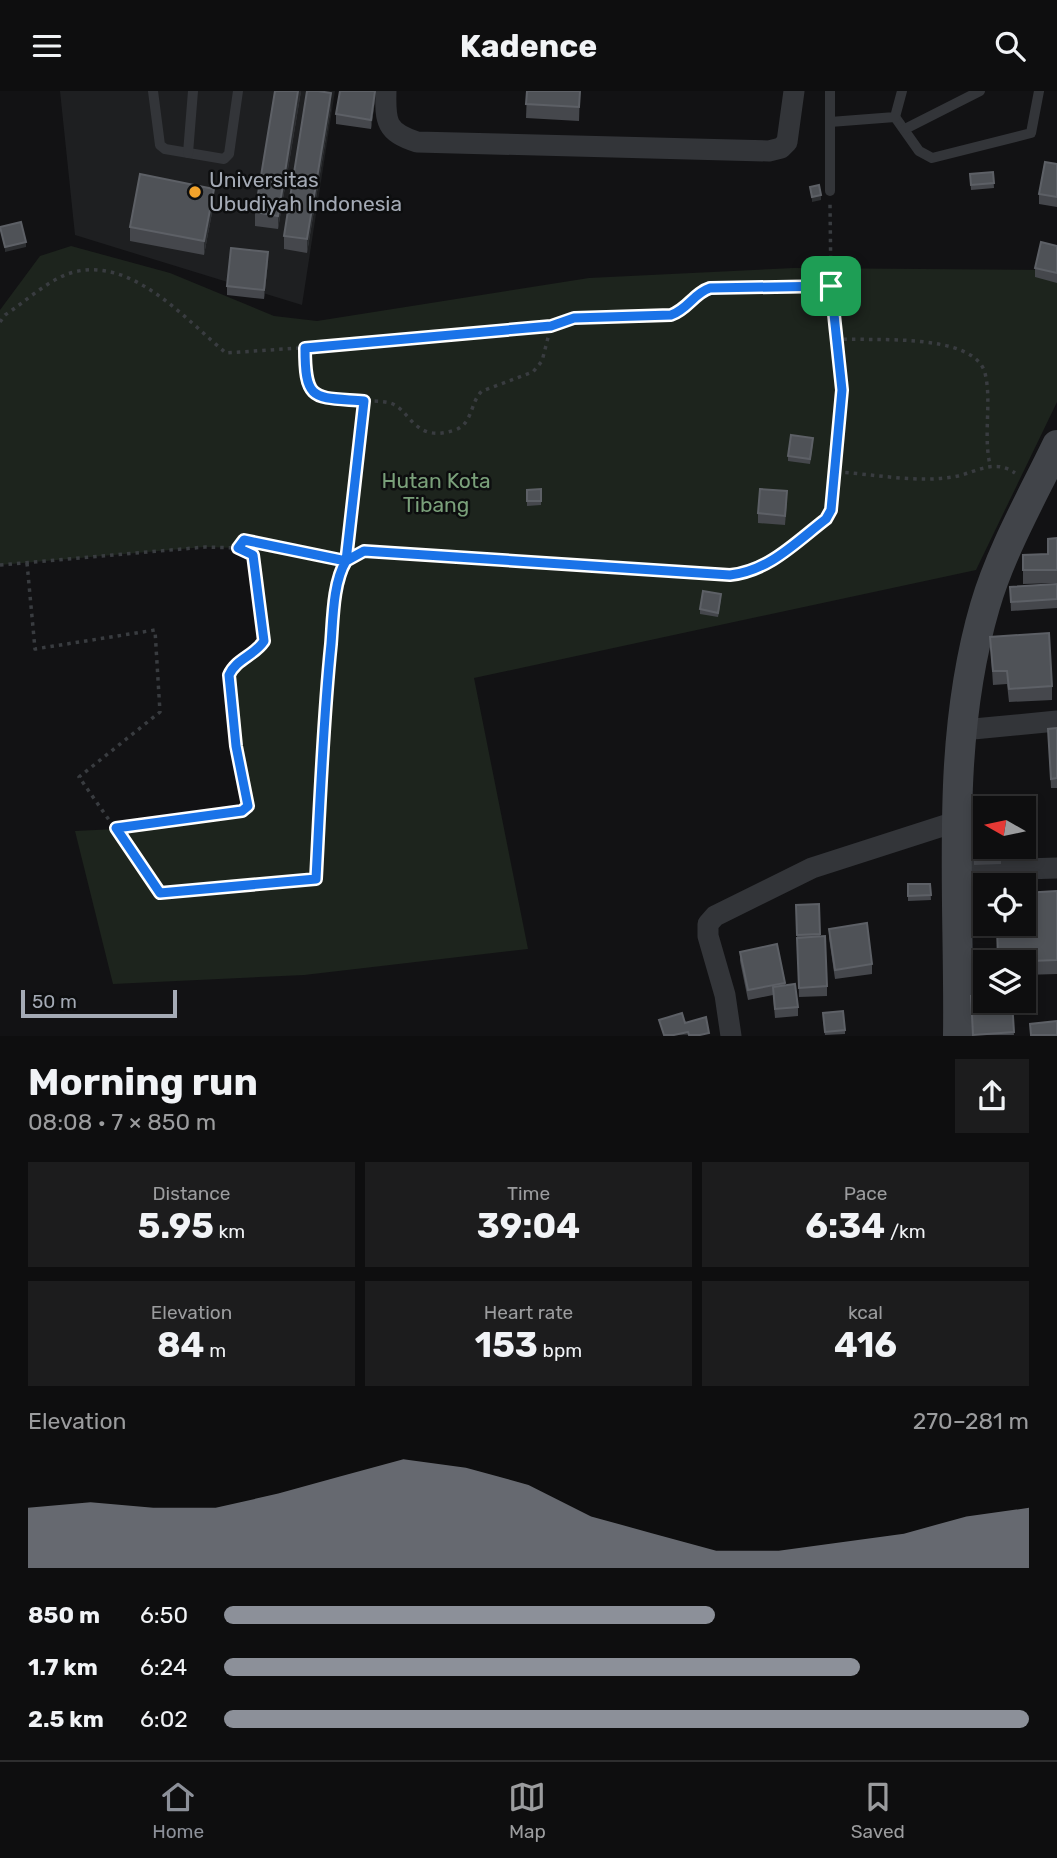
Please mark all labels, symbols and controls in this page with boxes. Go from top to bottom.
icon: menu [28,27,66,65]
text: Kadence [460,27,597,65]
icon: search [991,27,1029,65]
place label: Universitas Ubudiyah Indonesia [209,167,402,216]
marker: Universitas Ubudiyah Indonesia [187,184,203,200]
pin [801,256,861,316]
icon: arrive [812,267,850,305]
park label: Hutan Kota Tibang [381,468,491,517]
north arrow [973,796,1036,859]
map controls [973,796,1036,1013]
button: locate [973,873,1036,936]
button: layers [973,950,1036,1013]
scale bar [21,987,177,1018]
text: 50 m [32,990,77,1013]
text: Morning run [28,1059,258,1105]
button: share [955,1059,1029,1133]
text: 08:08 · 7 × 850 m [28,1108,216,1136]
text: Distance [153,1182,230,1205]
text: Time [507,1182,550,1205]
text: Pace [844,1182,887,1205]
text: 5.95 [138,1205,214,1247]
text: 39:04 [477,1205,580,1247]
text: 6:34 [805,1205,885,1247]
text: km [214,1220,245,1243]
text: /km [885,1220,926,1243]
text: Elevation [151,1301,232,1324]
text: Heart rate [484,1301,573,1324]
text: kcal [848,1301,883,1324]
text: 84 [157,1324,205,1366]
text: 153 [475,1324,538,1366]
text: 416 [834,1324,897,1366]
text: m [205,1339,226,1362]
text: bpm [538,1339,582,1362]
text: Elevation [28,1407,127,1435]
text: 270–281 m [913,1407,1029,1435]
text: 850 m [28,1601,100,1629]
text: 6:50 [140,1601,188,1629]
text: 1.7 km [28,1653,98,1681]
text: 6:24 [140,1653,187,1681]
text: 2.5 km [28,1705,104,1733]
text: 6:02 [140,1705,188,1733]
tab: Home [152,1778,204,1843]
tab: Map [508,1778,546,1843]
tab: Saved [851,1778,905,1843]

